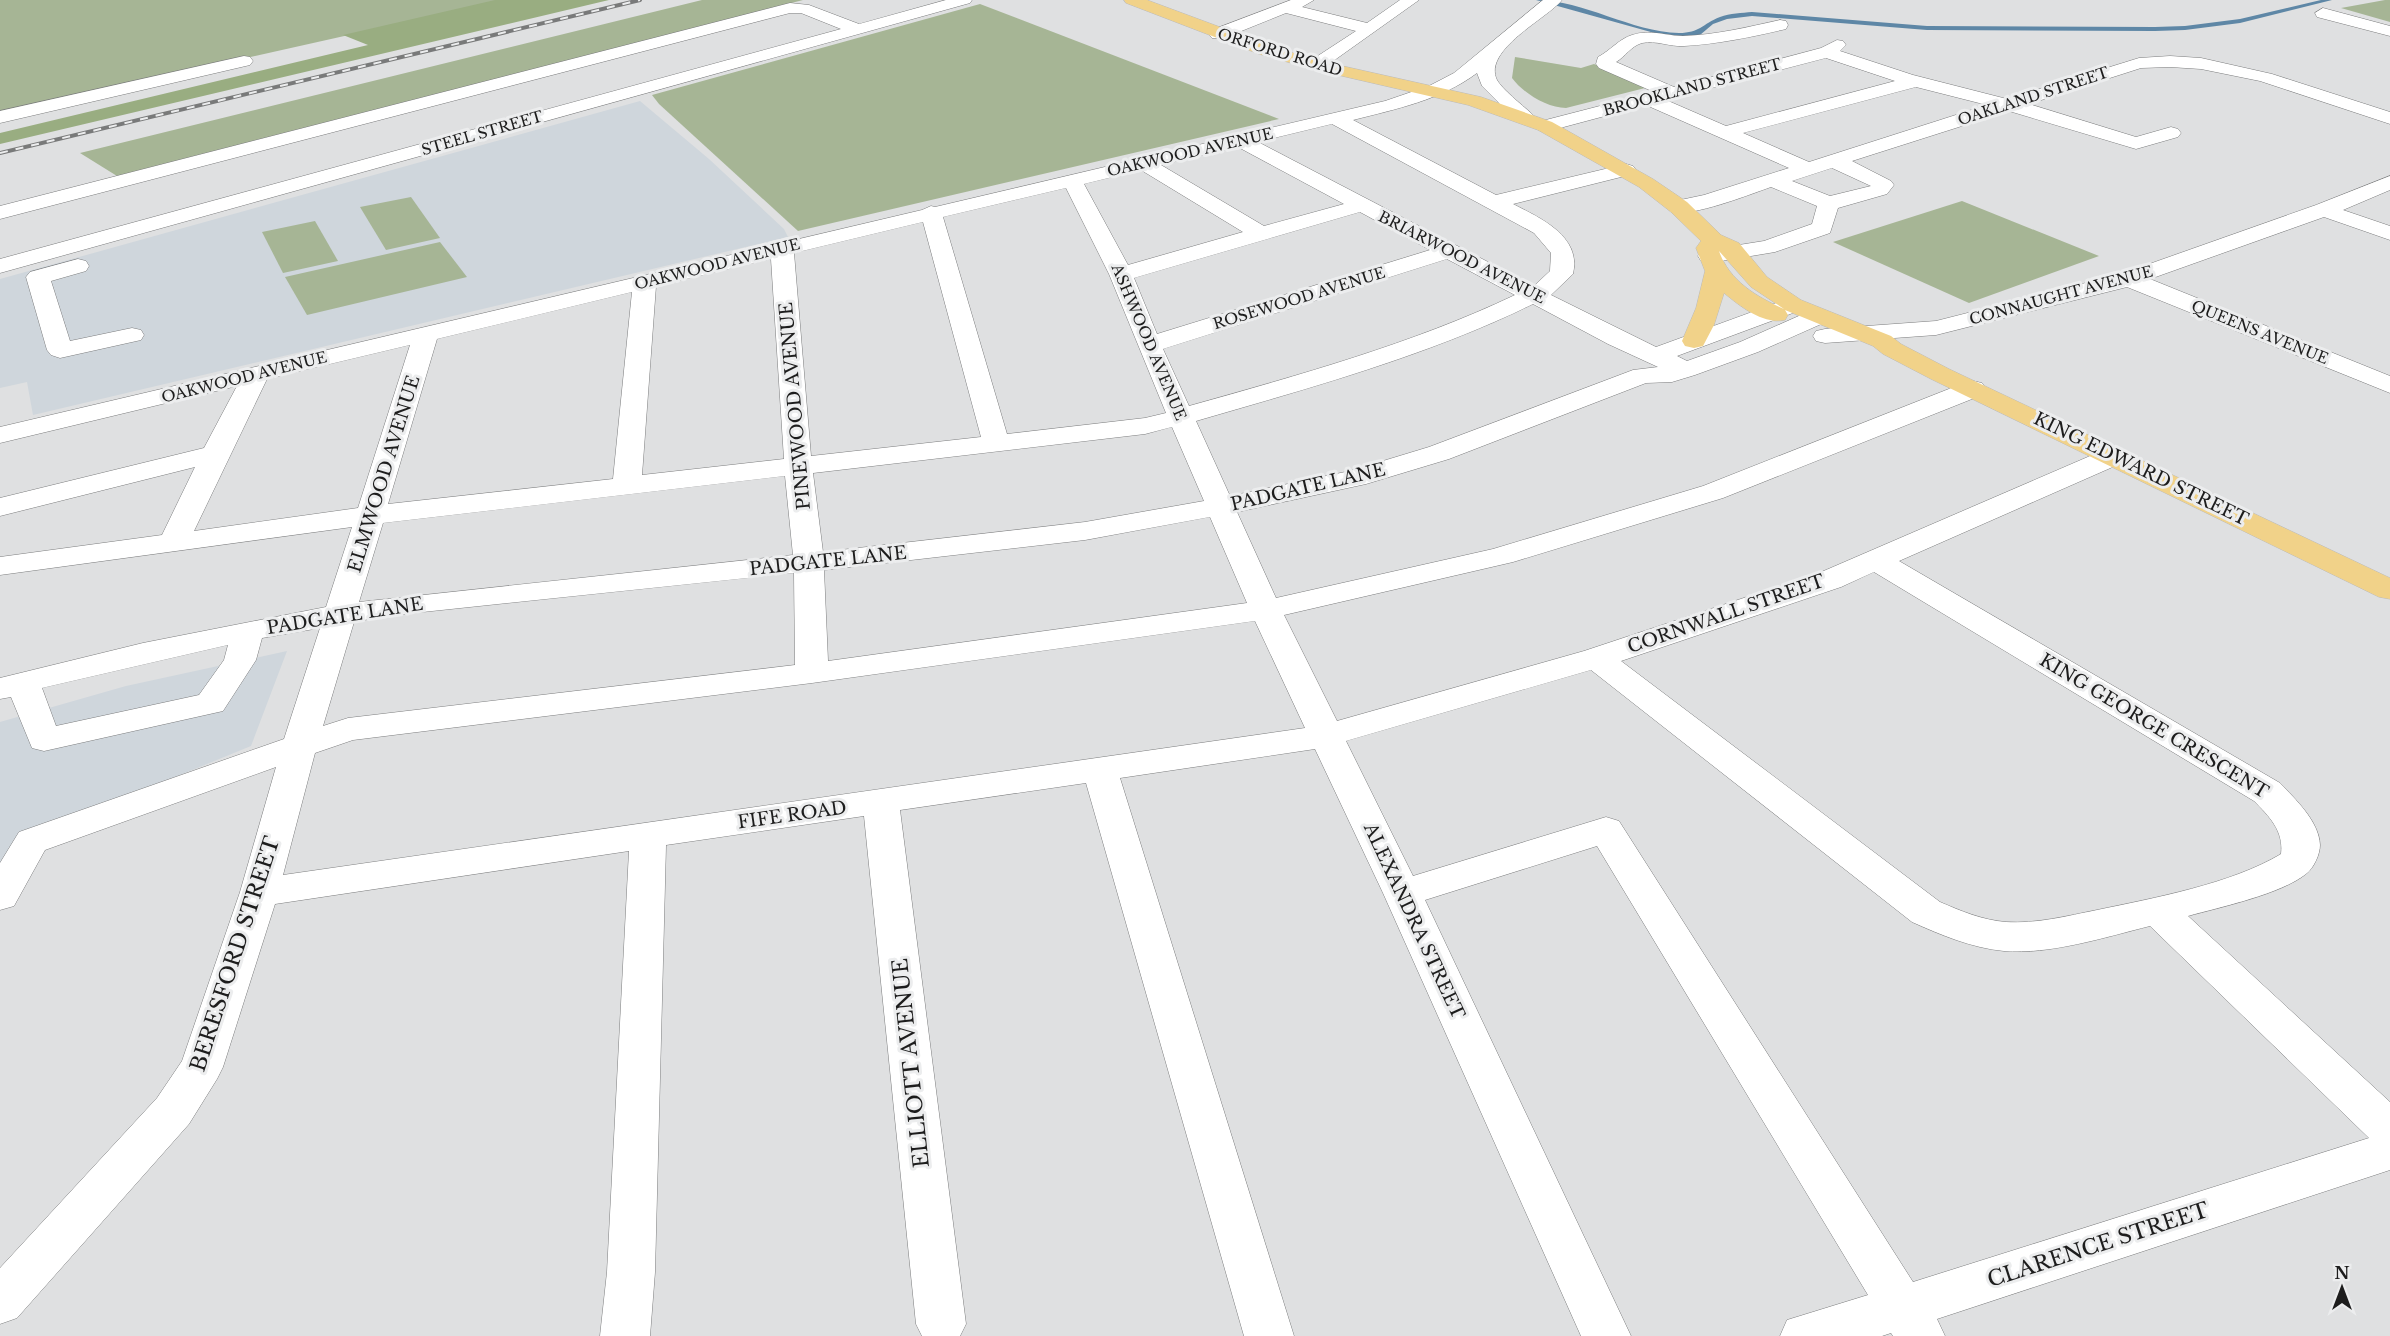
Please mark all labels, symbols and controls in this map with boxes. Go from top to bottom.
street label: ORFORD ROAD [1215,24,1345,80]
street label: BROOKLAND STREET [1601,54,1783,120]
street label: OAKLAND STREET [1955,63,2111,129]
street label: STEEL STREET [419,107,545,159]
street label: OAKWOOD AVENUE [1105,124,1275,180]
street label: BRIARWOOD AVENUE [1375,207,1549,308]
street label: OAKWOOD AVENUE [632,234,802,294]
street label: ASHWOOD AVENUE [1107,260,1191,423]
street label: CONNAUGHT AVENUE [1967,261,2155,329]
street label: ROSEWOOD AVENUE [1211,263,1388,333]
street label: QUEENS AVENUE [2189,296,2331,368]
street label: PINEWOOD AVENUE [775,301,815,511]
street label: OAKWOOD AVENUE [159,347,329,407]
street label: ELMWOOD AVENUE [343,373,425,575]
street label: KING EDWARD STREET [2030,407,2252,531]
street label: PADGATE LANE [1228,458,1388,516]
street label: PADGATE LANE [748,542,908,580]
street label: CORNWALL STREET [1625,570,1828,658]
street label: PADGATE LANE [265,593,425,639]
street label: KING GEORGE CRESCENT [2036,649,2273,803]
street label: FIFE ROAD [736,796,848,834]
street label: ALEXANDRA STREET [1358,819,1469,1023]
street label: BERESFORD STREET [185,833,285,1075]
street label: ELLIOTT AVENUE [887,957,935,1169]
street label: CLARENCE STREET [1984,1197,2212,1293]
north arrow [2312,1258,2372,1318]
text: N [2334,1263,2350,1283]

